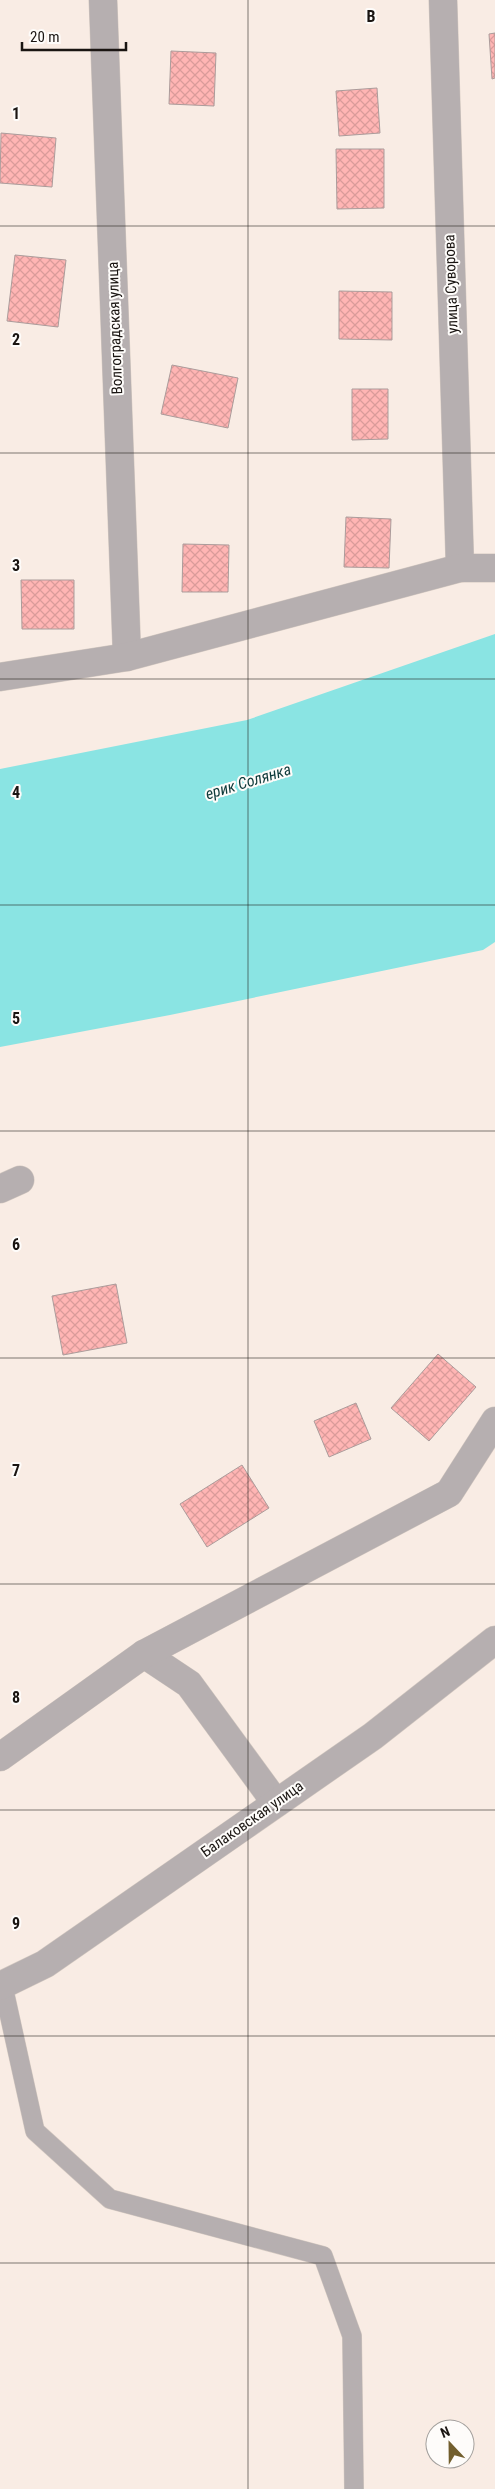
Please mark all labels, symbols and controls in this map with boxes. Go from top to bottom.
text: B [367,7,376,26]
scale bar [22,20,126,52]
text: 20 m [30,28,60,46]
text: 1 [12,104,20,123]
street label: улица Суворова [440,234,462,334]
street label: Волгоградская улица [104,261,126,395]
text: 2 [12,330,20,349]
text: 3 [12,556,20,575]
water label: ерик Солянка [203,759,293,804]
text: 4 [12,783,20,802]
text: 5 [12,1009,20,1028]
text: 6 [12,1235,20,1254]
text: 7 [12,1461,20,1480]
text: 8 [12,1688,20,1707]
street label: Балаковская улица [197,1777,307,1861]
text: 9 [12,1914,20,1933]
north arrow [425,2419,475,2469]
text: N [438,2423,452,2441]

